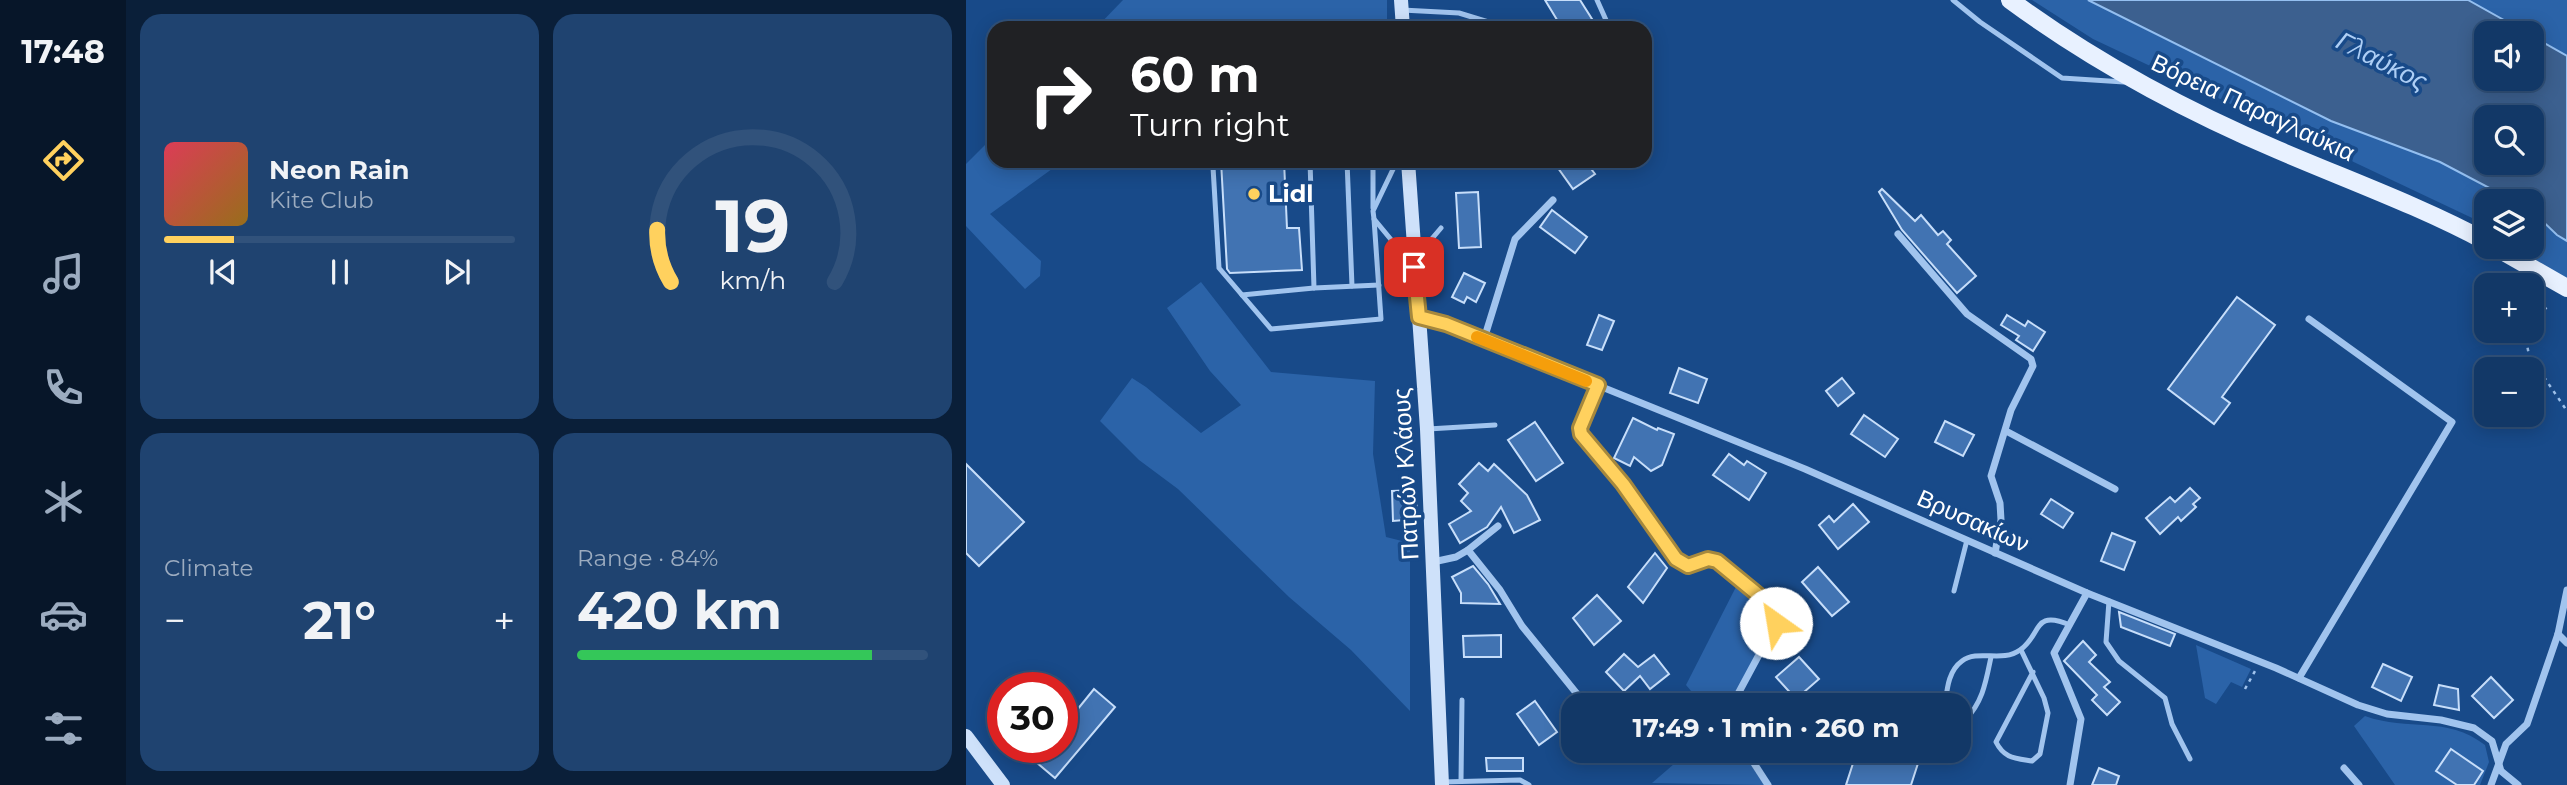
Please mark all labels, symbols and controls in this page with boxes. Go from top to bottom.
map controls [2474,21,2544,427]
button: sound [2474,21,2544,91]
water label: Γλαύκος [2331,24,2433,98]
text: 17:48 [21,32,105,71]
text: 60 m [1130,45,1260,104]
street label: Βόρεια Παραγλαύκια [2147,48,2360,167]
icon: right [1015,49,1106,140]
text: Turn right [1130,105,1290,144]
button: search [2474,105,2544,175]
icon: directions [39,136,88,185]
text: Neon Rain [269,154,410,186]
place label: Lidl [1268,179,1314,208]
text: 19 [715,183,790,271]
text: Kite Club [269,186,374,214]
marker: Lidl [1246,186,1262,202]
button: layers [2474,189,2544,259]
pin [1384,237,1444,297]
icon: arrive [1395,248,1433,286]
icon: music [39,249,88,298]
icon: previous [204,253,242,291]
icon: pause [321,253,359,291]
icon: next [438,253,476,291]
text: km/h [719,265,786,295]
button: + [2474,273,2544,343]
button: − [2474,357,2544,427]
icon: phone [39,363,88,412]
street label: Πατρών Κλάους [1387,387,1424,561]
icon: climate [39,477,88,526]
street label: Βρυσακίων [1913,483,2034,558]
text: Range · 84% [577,544,718,572]
text: Climate [164,554,253,582]
text: 420 km [577,579,782,642]
position arrow [1739,586,1813,660]
text: 21° [303,589,376,652]
icon: car [39,590,88,639]
text: − [164,597,186,644]
text: + [493,597,515,644]
speed limit sign: 30 [987,672,1078,763]
icon: filters [39,704,88,753]
text: 17:49 · 1 min · 260 m [1633,712,1899,744]

